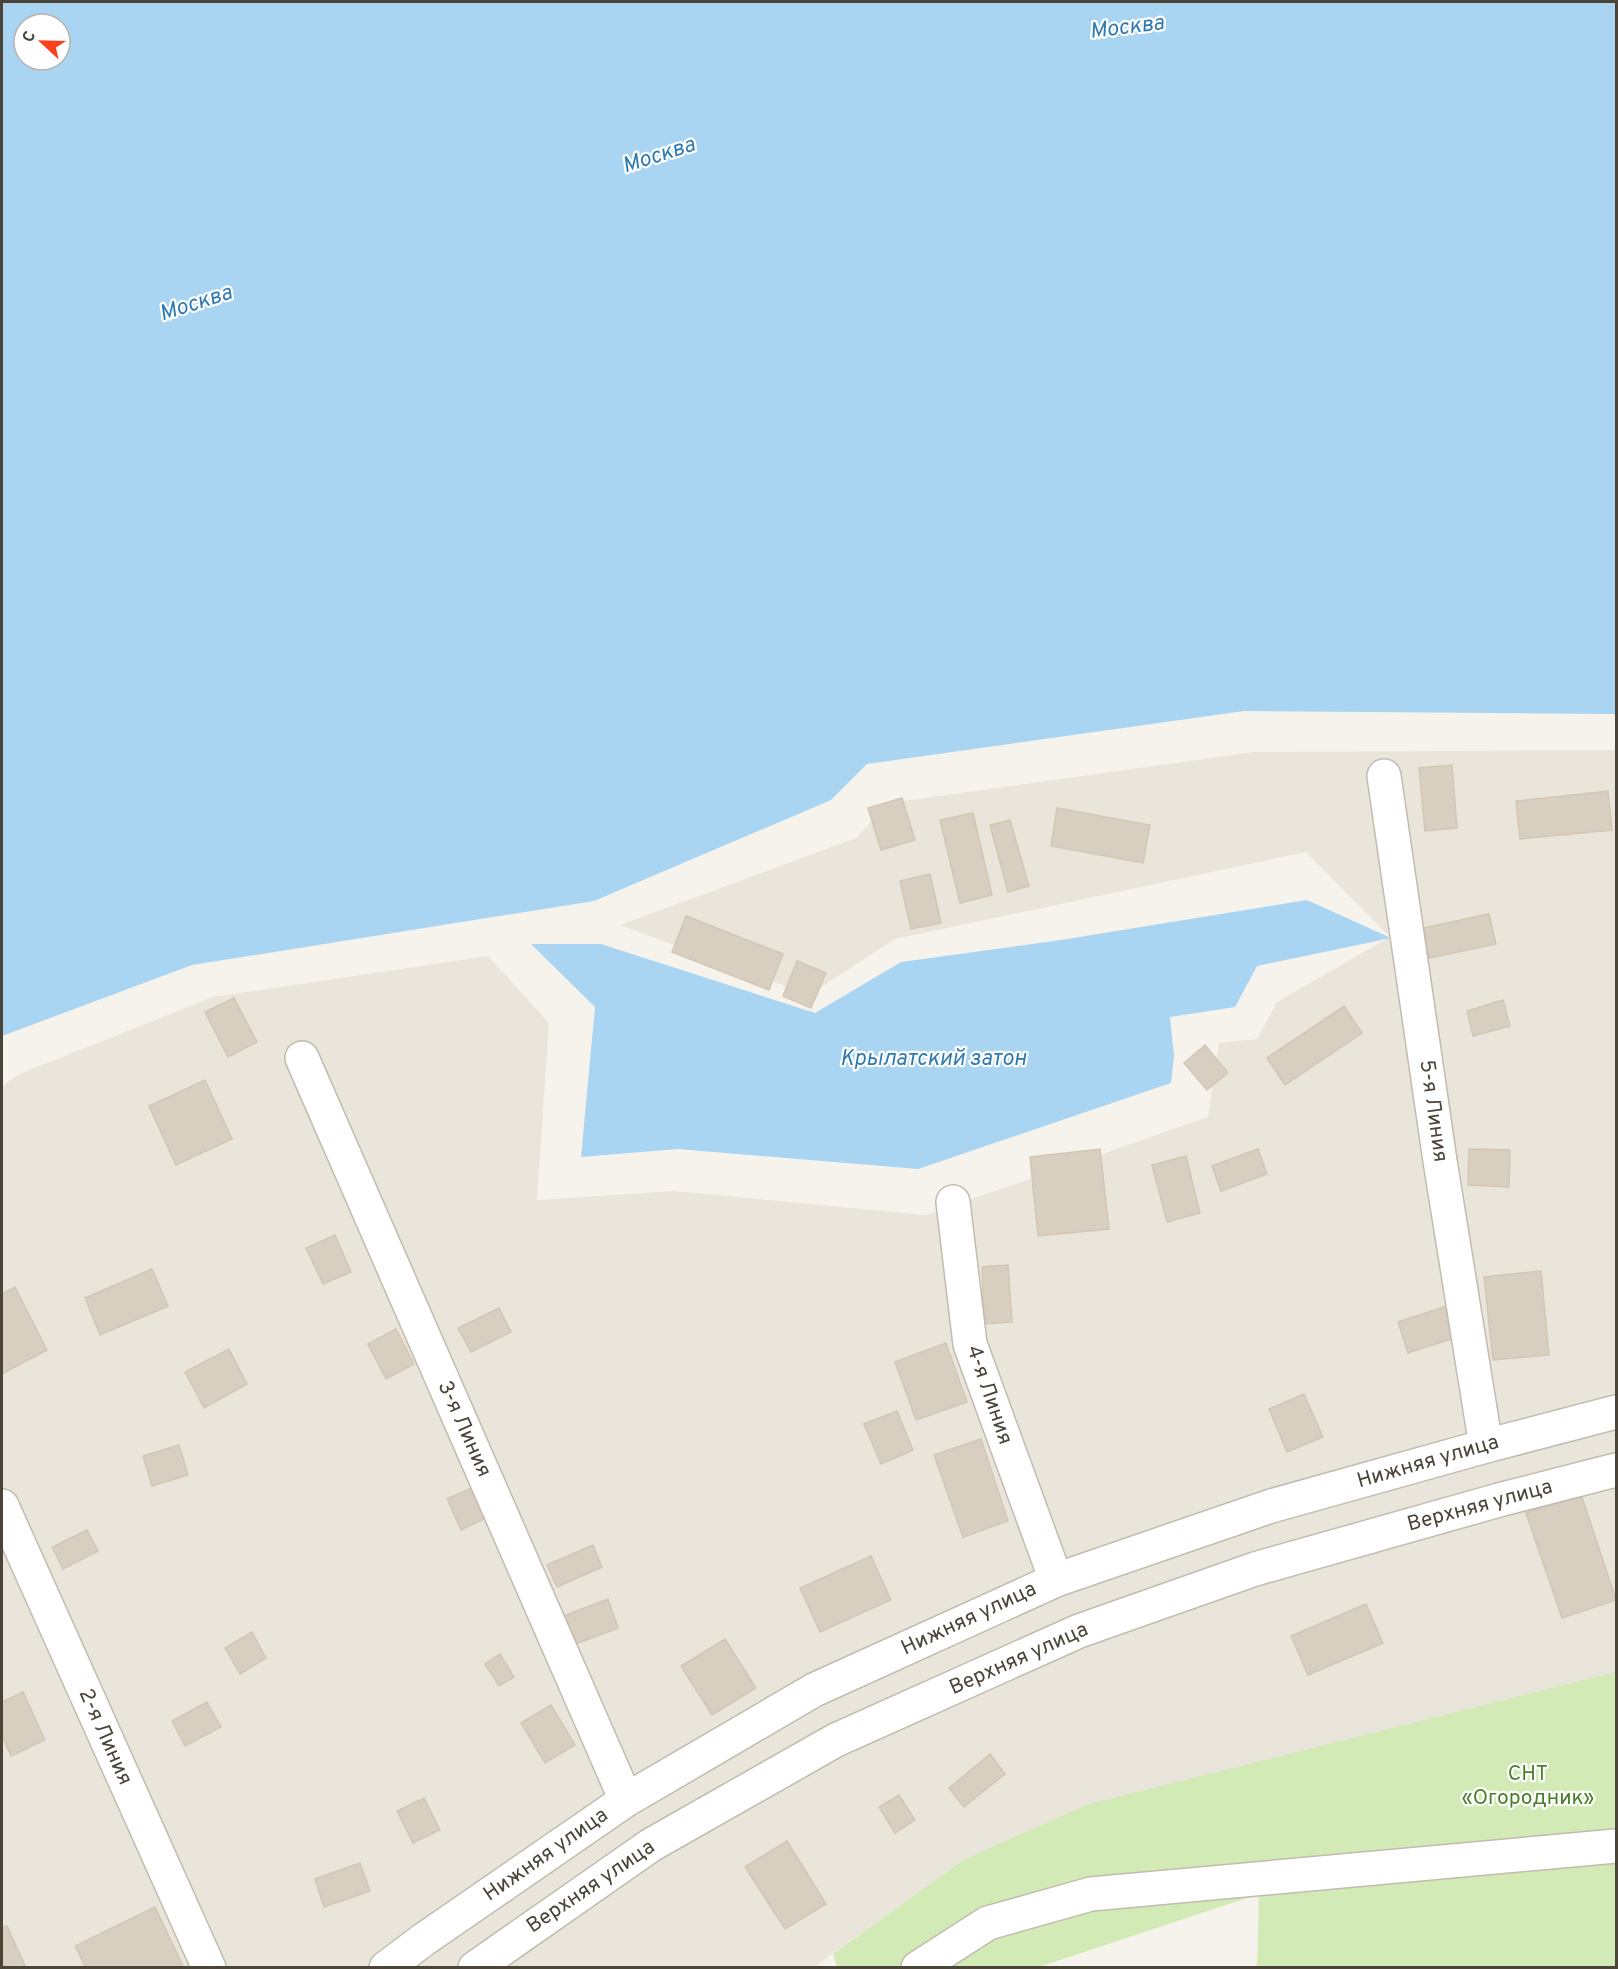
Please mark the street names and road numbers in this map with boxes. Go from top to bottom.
street label: 5-я Линия [1412,1058,1454,1164]
street label: 4-я Линия [959,1342,1019,1448]
street label: 3-я Линия [431,1377,497,1481]
street label: Нижняя улица [1354,1429,1502,1495]
street label: Верхняя улица [1404,1474,1556,1538]
street label: Нижняя улица [897,1576,1041,1662]
street label: Верхняя улица [945,1616,1093,1702]
street label: 2-я Линия [72,1685,138,1789]
street label: Нижняя улица [478,1802,614,1908]
street label: Верхняя улица [522,1834,660,1940]

